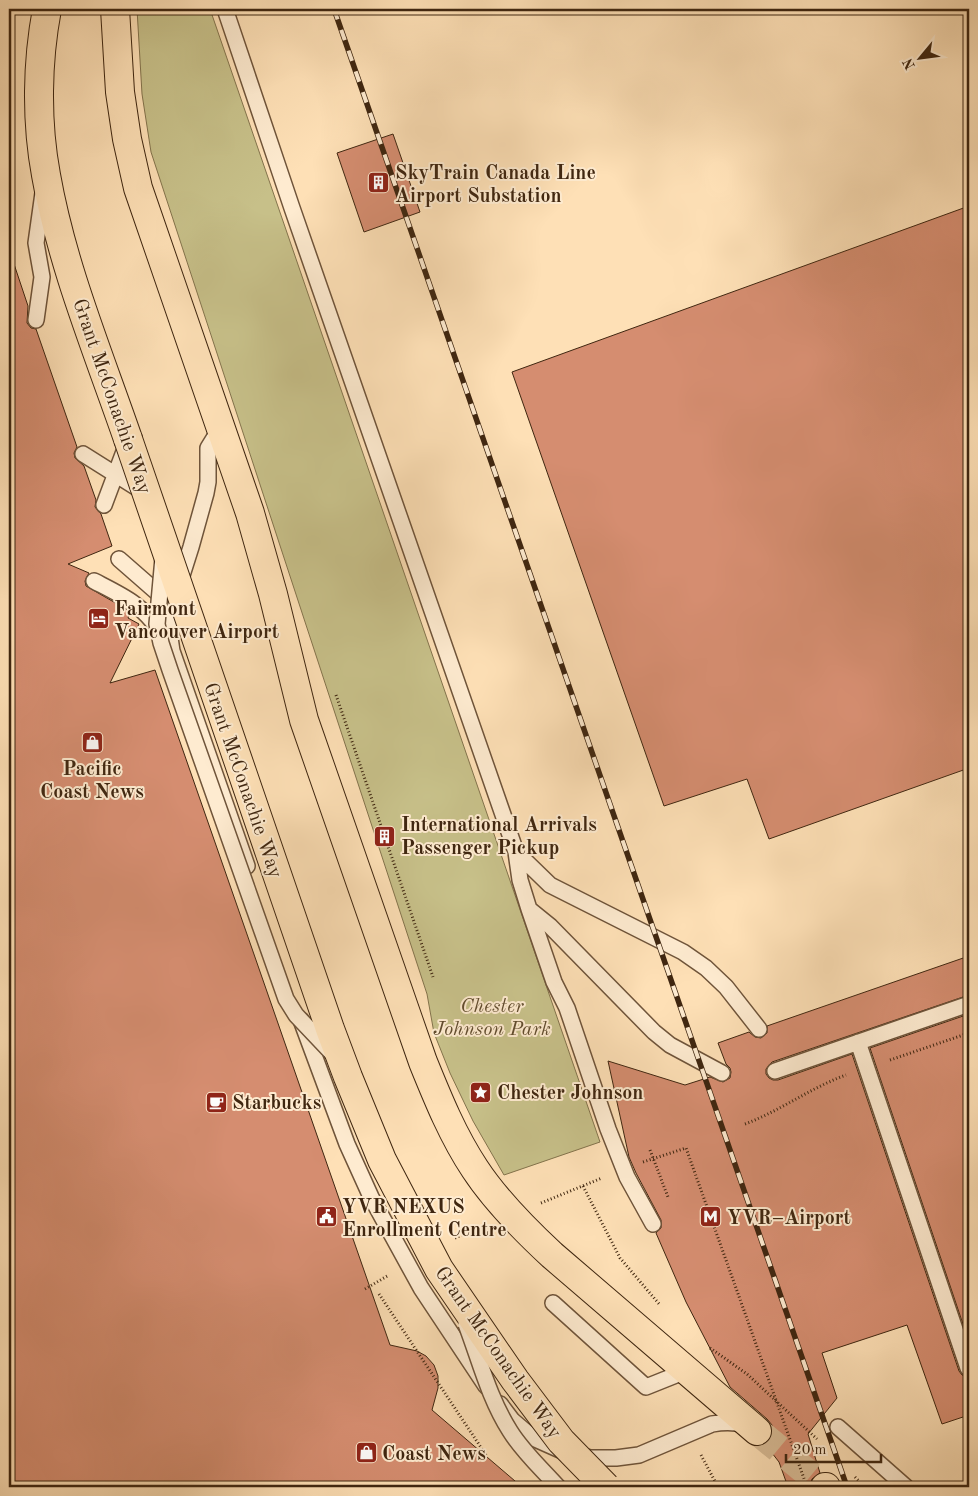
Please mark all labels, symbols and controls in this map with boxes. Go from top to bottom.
north arrow [896,32,946,82]
text: N [901,55,918,72]
place label: SkyTrain Canada Line Airport Substation [395,164,596,207]
building icon: SkyTrain Canada Line Airport Substation [367,171,391,195]
street label: Grant McConachie Way [68,296,154,497]
place label: Fairmont Vancouver Airport [114,600,279,643]
hotel icon: Fairmont Vancouver Airport [86,607,110,631]
street label: Grant McConachie Way [199,680,285,881]
shop icon: Pacific Coast News [80,730,104,754]
place label: Pacific Coast News [40,760,144,803]
place label: International Arrivals Passenger Pickup [401,816,597,859]
building icon: International Arrivals Passenger Pickup [373,824,397,848]
park label: Chester Johnson Park [433,997,551,1040]
place icon: Chester Johnson [469,1080,493,1104]
place label: Chester Johnson [497,1084,643,1104]
cafe icon: Starbucks [204,1090,228,1114]
place label: Starbucks [232,1094,321,1114]
place label: YVR NEXUS Enrollment Centre [342,1198,507,1241]
public building icon: YVR NEXUS Enrollment Centre [314,1205,338,1229]
metro station icon: YVR–Airport [699,1205,723,1229]
place label: YVR–Airport [727,1209,851,1229]
street label: Grant McConachie Way [430,1263,565,1443]
scale bar [786,1431,880,1463]
shop icon: Coast News [354,1441,378,1465]
text: 20 m [793,1443,827,1458]
place label: Coast News [382,1445,486,1465]

